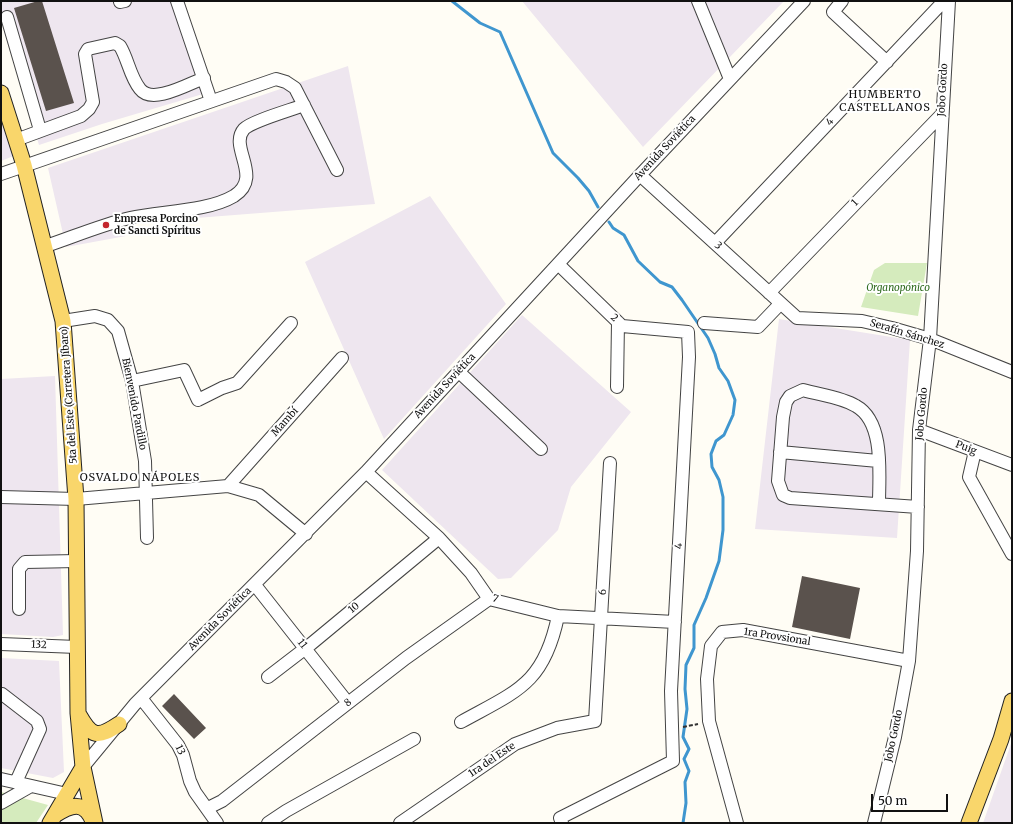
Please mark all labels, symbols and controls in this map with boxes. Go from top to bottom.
street label: Jobo Gordo [936,63,950,117]
district label: HUMBERTO CASTELLANOS [839,88,931,114]
street label: Avenida Soviética [632,113,698,183]
street label: 4 [824,116,836,128]
street label: 1 [849,197,861,209]
place label: Empresa Porcino de Sancti Spíritus [114,213,201,236]
marker: Empresa Porcino de Sancti Spíritus [101,220,111,230]
street label: 3 [712,240,724,252]
park label: Organopónico [866,282,930,294]
street label: 2 [608,312,620,324]
street label: Serafín Sánchez [868,317,946,351]
street label: 5ta del Este (Carretera Jíbaro) [58,326,80,464]
street label: Avenida Soviética [412,351,478,421]
street label: Bienvenido Pardillo [119,357,149,451]
street label: Jobo Gordo [914,387,930,441]
street label: Mambí [269,405,301,439]
street label: Puig [954,438,978,458]
district label: OSVALDO NÁPOLES [80,471,200,485]
street label: 4 [673,543,685,549]
street label: Avenida Soviética [186,585,254,653]
street label: 6 [597,589,609,595]
street label: 7 [490,592,500,606]
street label: 10 [346,600,362,616]
street label: 1ra Provsional [743,626,811,648]
street label: 11 [295,637,309,651]
street label: 132 [31,639,47,651]
street label: 8 [342,696,354,710]
street label: Jobo Gordo [883,709,905,763]
street label: 1ra del Este [466,740,518,780]
street label: 13 [172,743,188,757]
scale bar [873,786,950,812]
text: 50 m [878,793,907,808]

